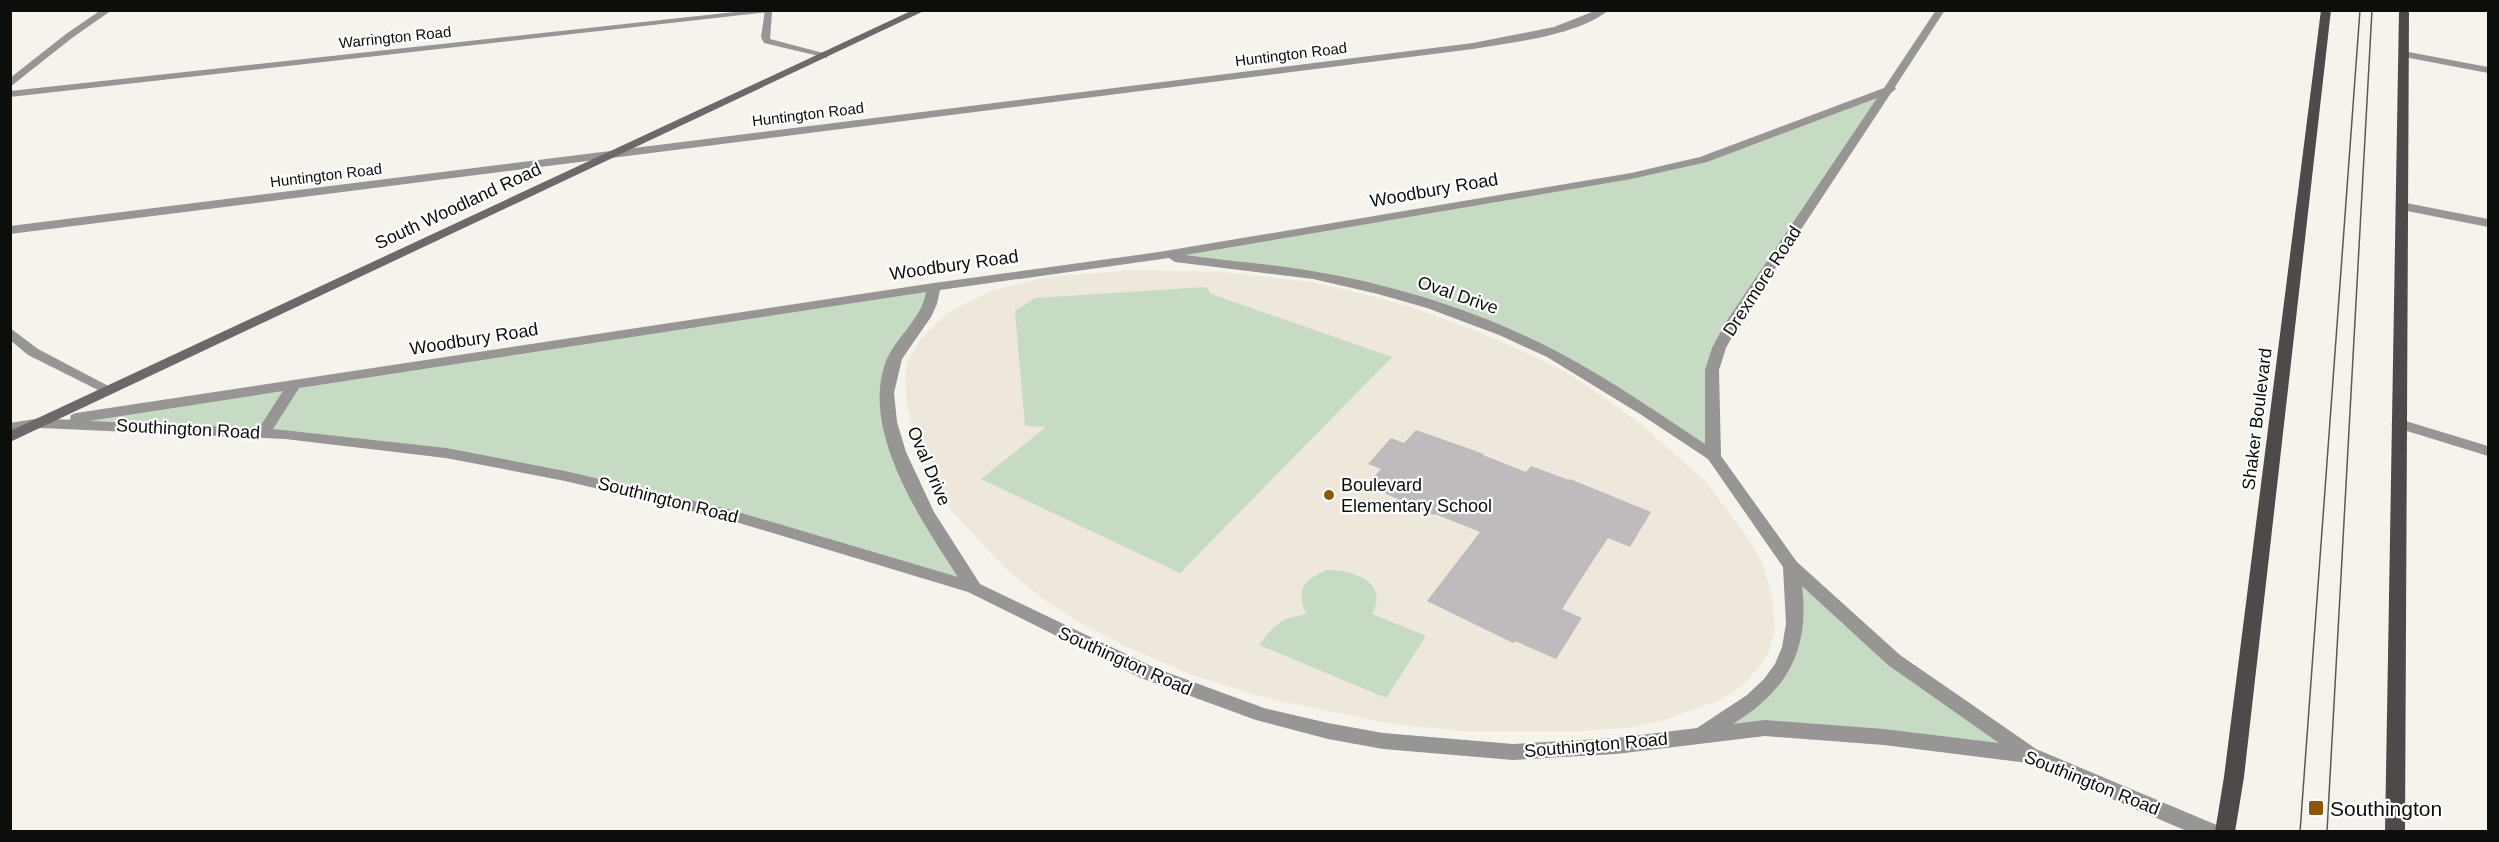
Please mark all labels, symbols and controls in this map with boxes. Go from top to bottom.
street label: Warrington Road [338,23,452,51]
street label: Huntington Road [1234,39,1348,69]
street label: Huntington Road [751,99,865,129]
street label: South Woodland Road [372,159,544,253]
street label: Huntington Road [269,160,383,190]
street label: Woodbury Road [1368,169,1500,211]
street label: Drexmore Road [1719,222,1805,340]
street label: Woodbury Road [888,246,1020,284]
street label: Oval Drive [1415,272,1501,318]
street label: Woodbury Road [408,319,540,359]
street label: Shaker Boulevard [2238,347,2276,491]
street label: Southington Road [116,415,260,443]
street label: Oval Drive [903,423,955,509]
street label: Southington Road [596,473,740,527]
place label: Boulevard Elementary School [1341,475,1492,516]
marker: Boulevard Elementary School [1322,488,1336,502]
street label: Southington Road [1055,623,1195,699]
street label: Southington Road [1523,729,1669,761]
street label: Southington Road [2021,747,2163,819]
place label: Southington [2330,797,2442,820]
marker: Southington [2307,799,2325,817]

